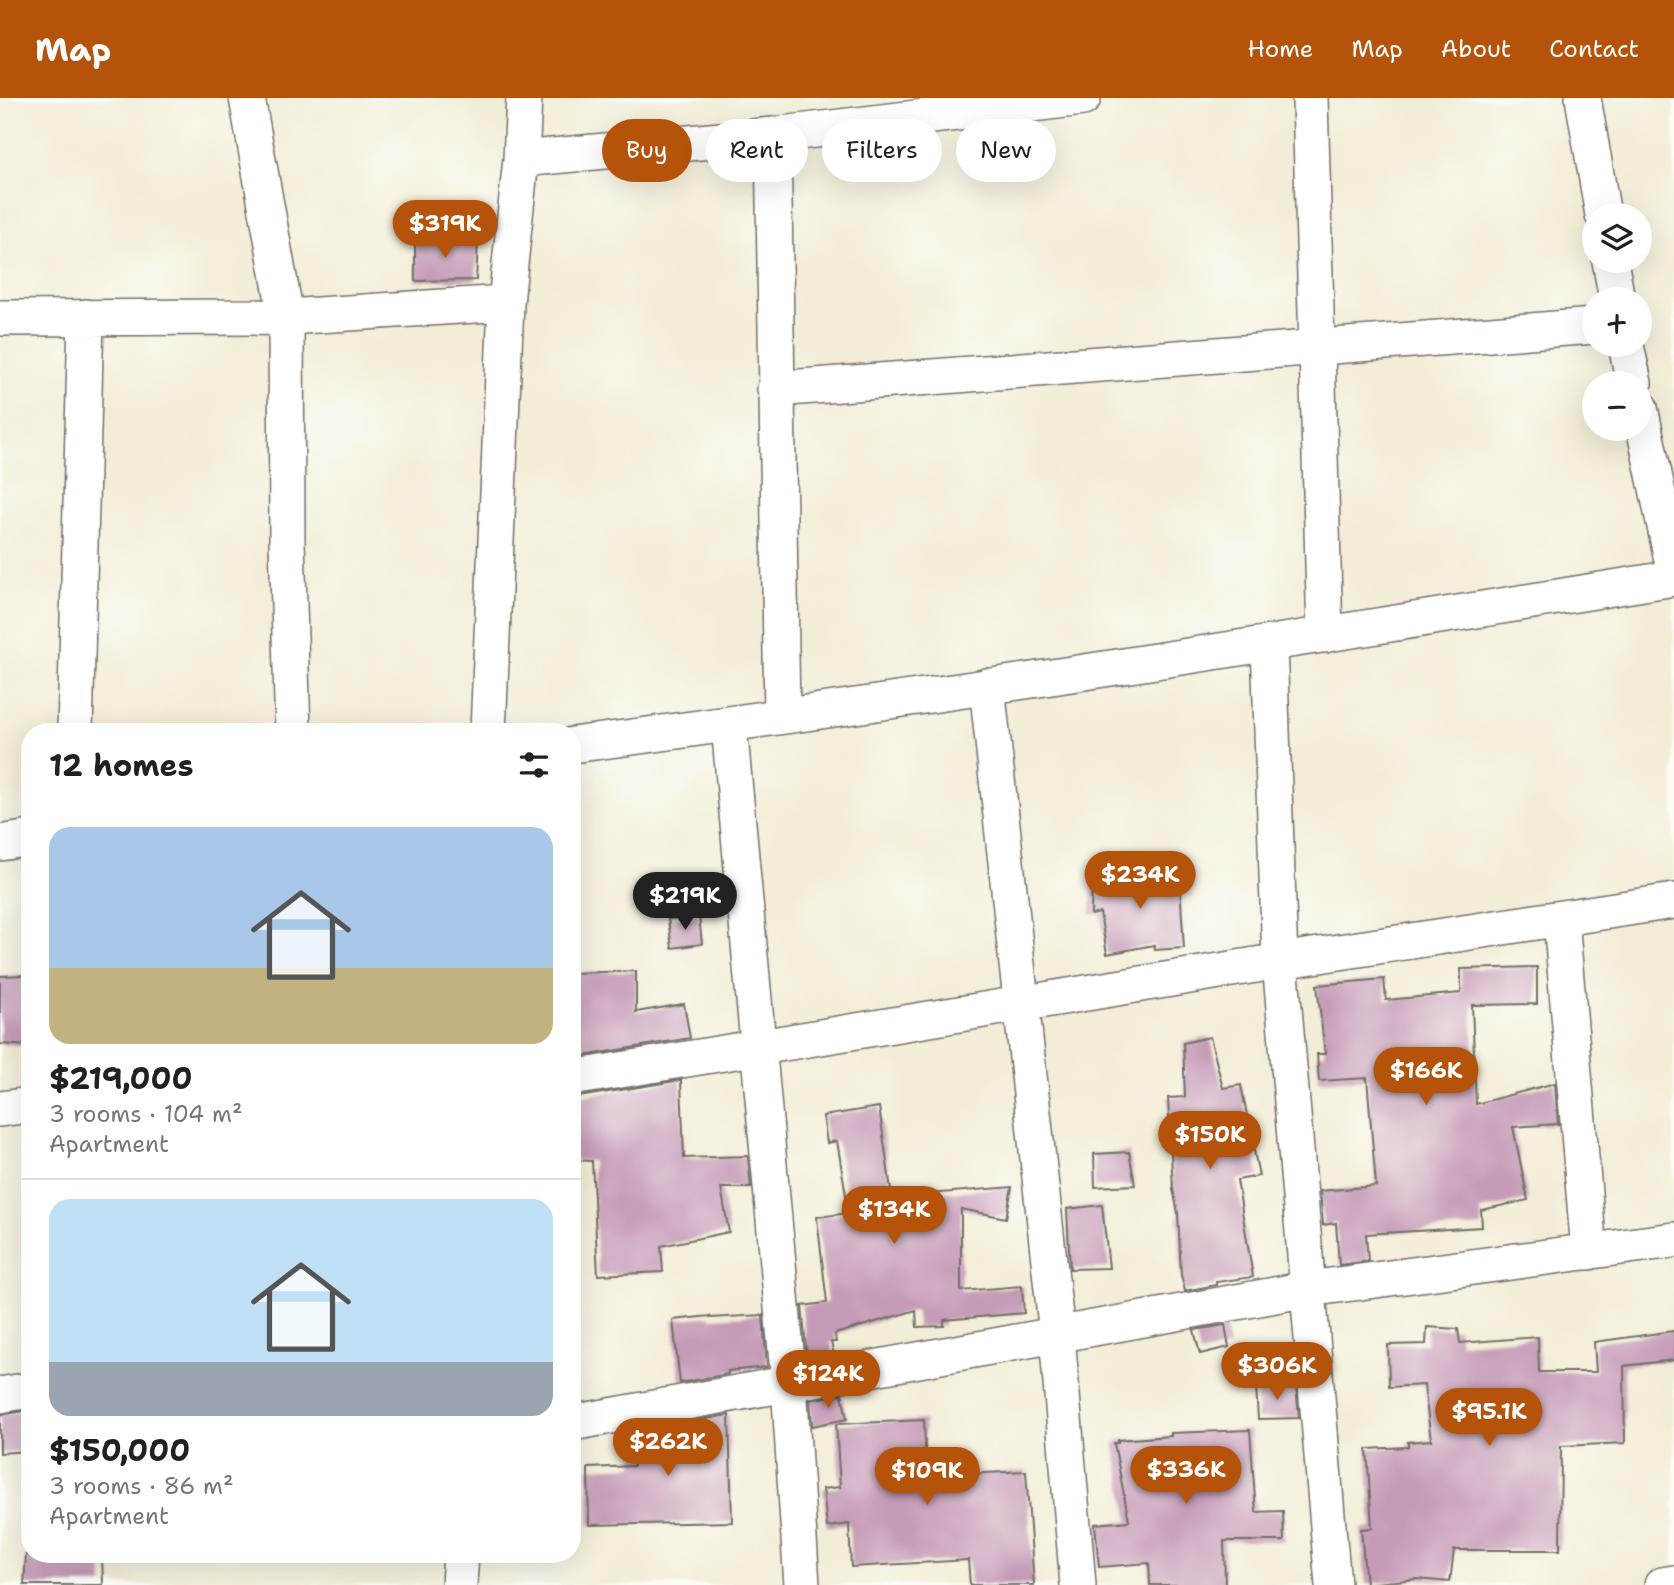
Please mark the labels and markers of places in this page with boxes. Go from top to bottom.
pin: $319K [396,200,494,260]
pin: $234K [1091,852,1189,911]
pin: $219K [636,872,734,932]
pin: $166K [1377,1048,1475,1107]
pin: $150K [1161,1112,1259,1171]
pin: $134K [845,1186,943,1246]
pin: $306K [1228,1342,1326,1402]
pin: $124K [779,1350,877,1410]
pin: $95.1K [1432,1388,1546,1448]
pin: $262K [619,1418,717,1478]
pin: $336K [1137,1446,1235,1506]
pin: $109K [878,1448,976,1507]

